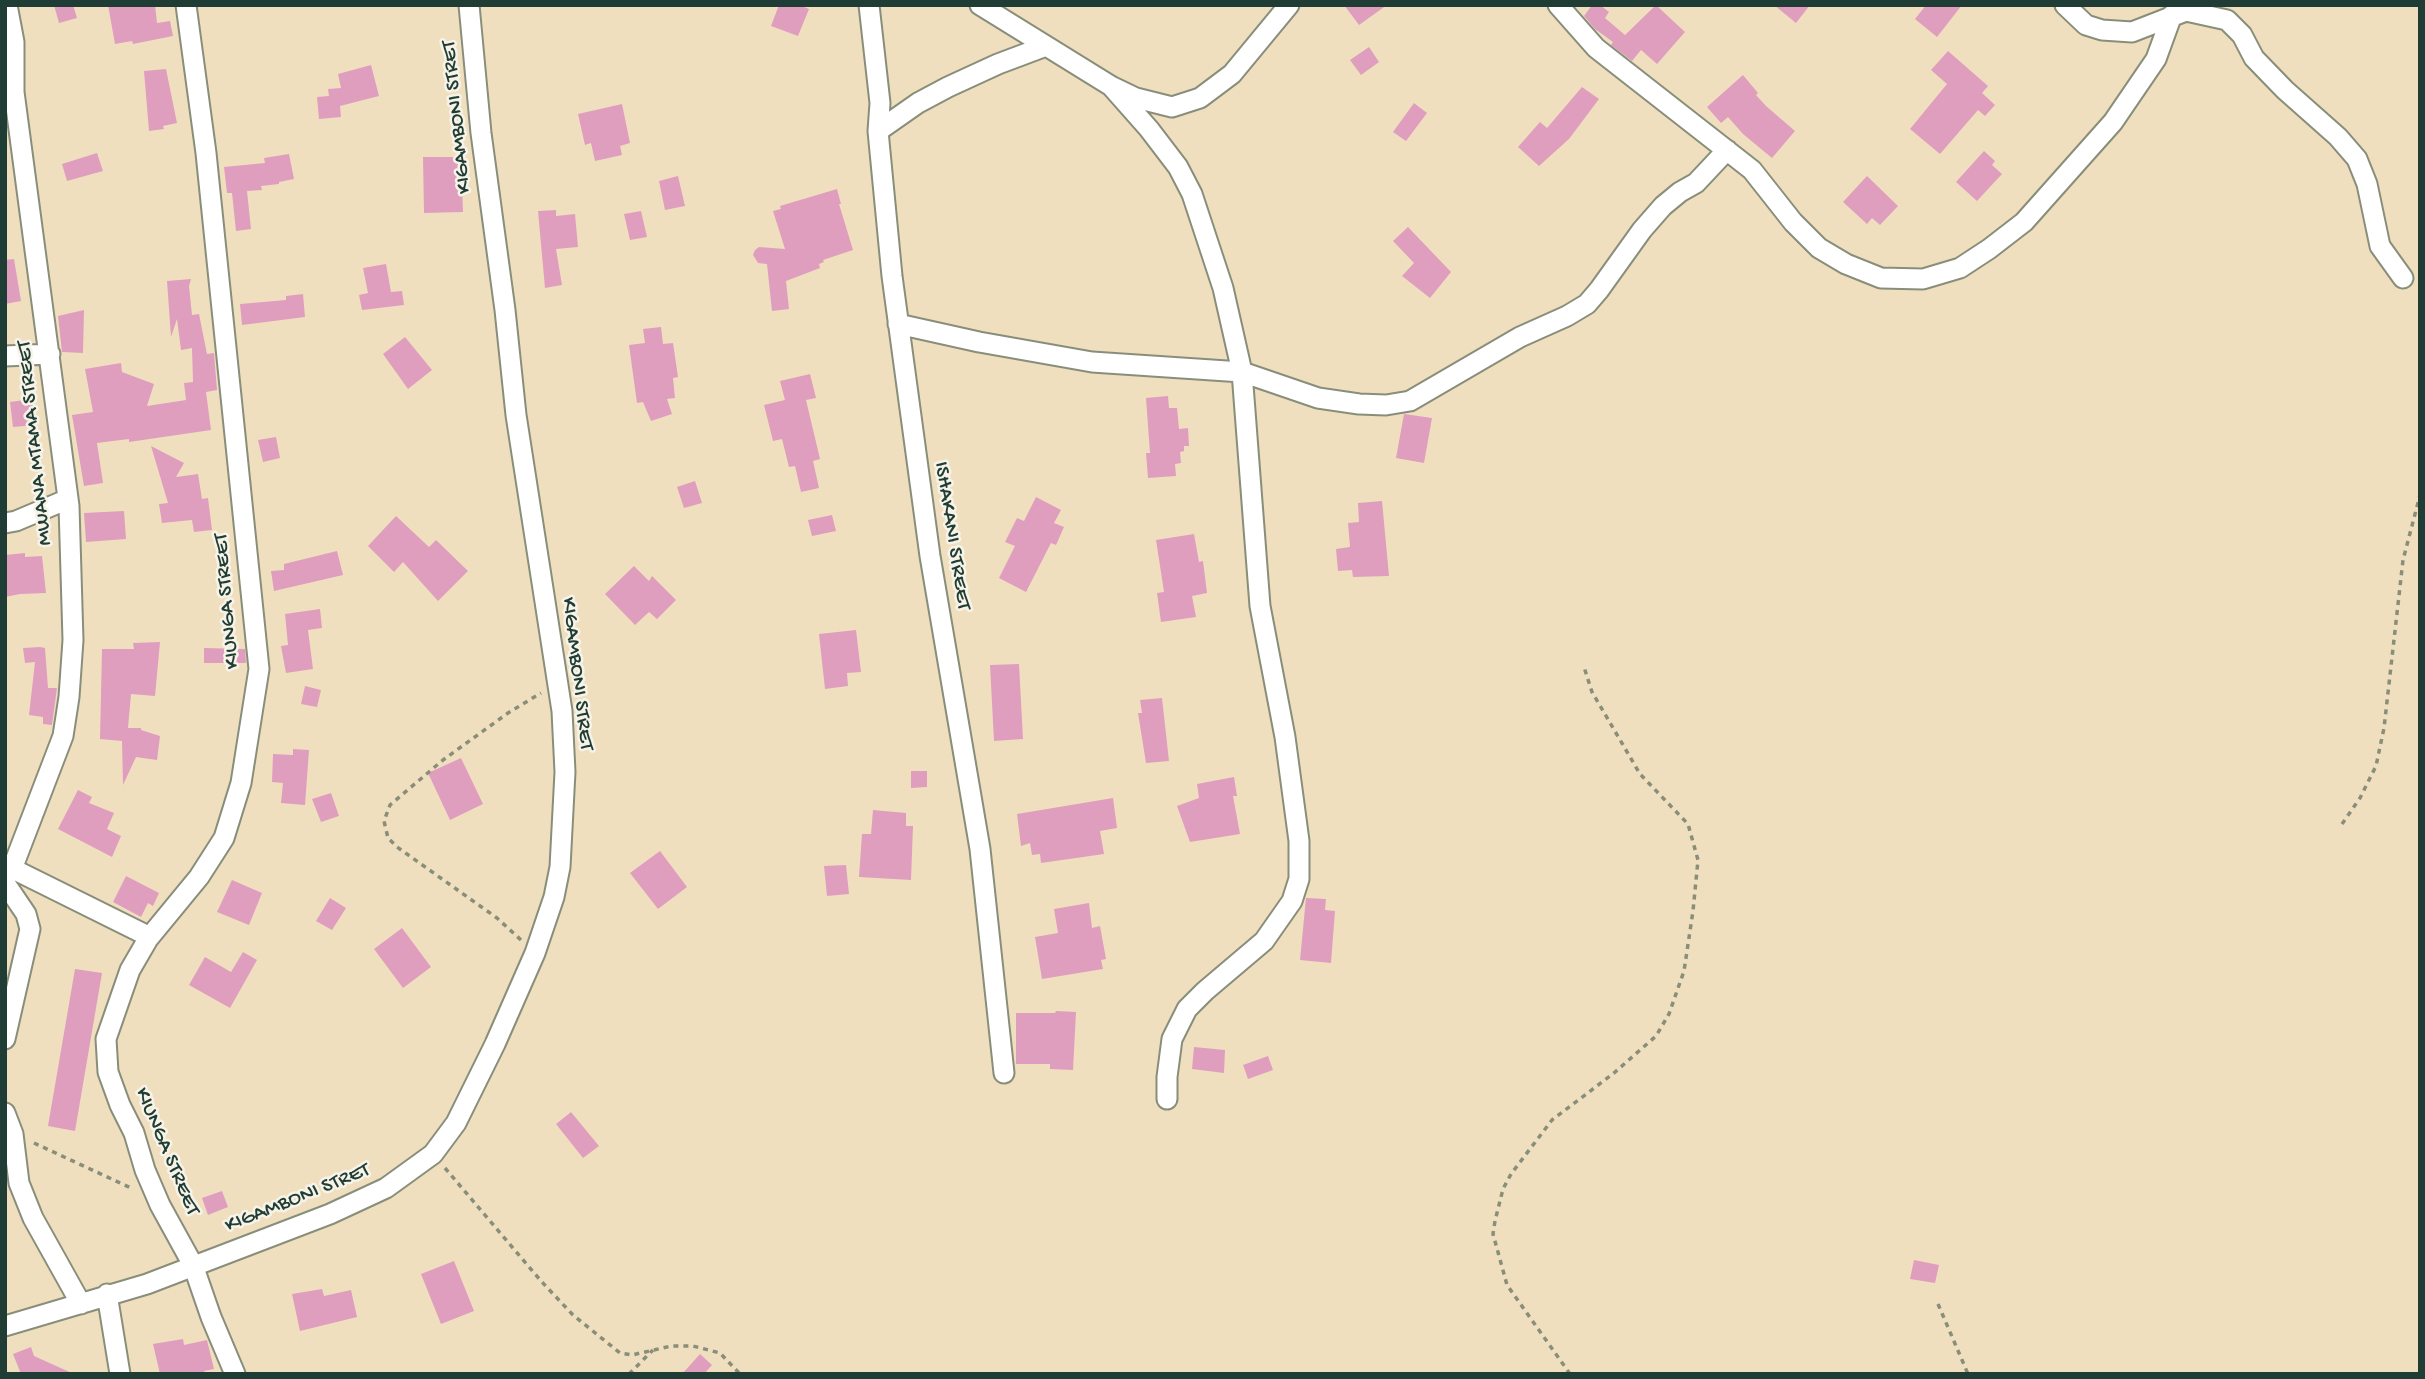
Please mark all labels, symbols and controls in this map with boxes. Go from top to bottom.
street label: KIGAMBONI STRET [437,39,479,195]
street label: MWANA MTAMA STREET [13,339,59,547]
street label: ISHAKANI STREET [927,460,975,612]
street label: KIUNGA STREET [210,532,246,670]
street label: KIGAMBONI STRET [554,596,598,752]
street label: KIUNGA STREET [128,1084,204,1220]
street label: KIGAMBONI STRET [222,1158,374,1240]

